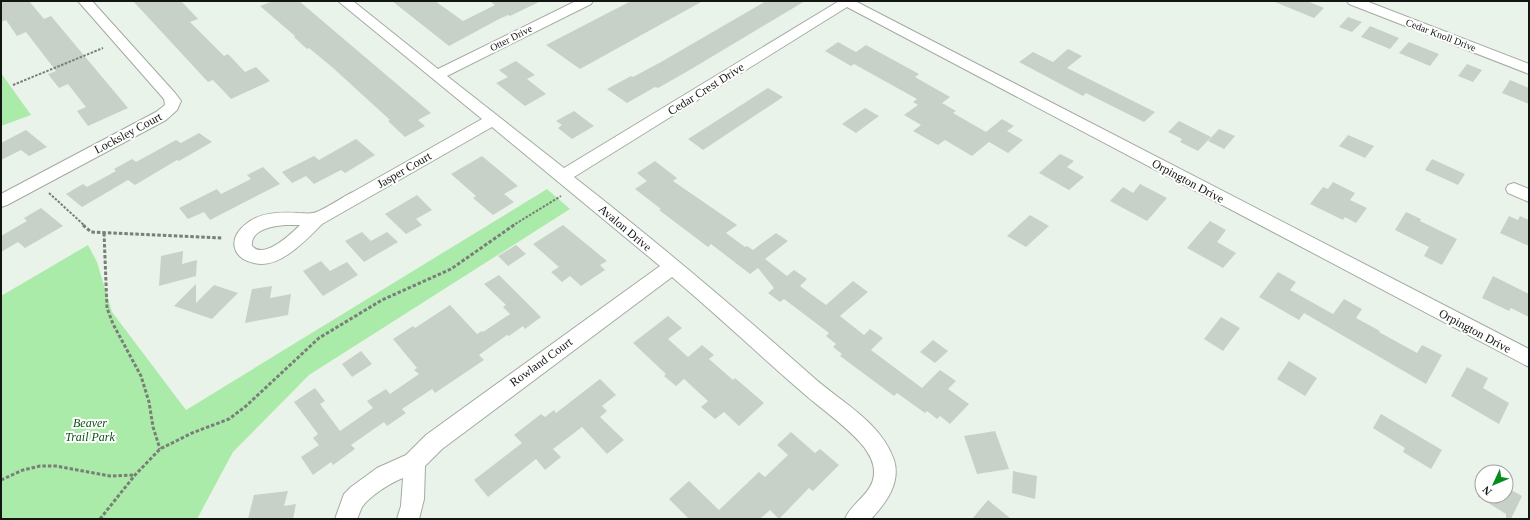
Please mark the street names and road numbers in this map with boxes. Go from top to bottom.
street label: Cedar Knoll Drive [1404,17,1478,54]
street label: Otter Drive [488,22,534,53]
street label: Cedar Crest Drive [665,60,747,118]
street label: Locksley Court [92,109,165,157]
street label: Jasper Court [374,149,434,191]
street label: Orpington Drive [1150,156,1226,206]
street label: Avalon Drive [596,202,654,254]
street label: Orpington Drive [1437,306,1513,356]
street label: Rowland Court [507,334,575,389]

